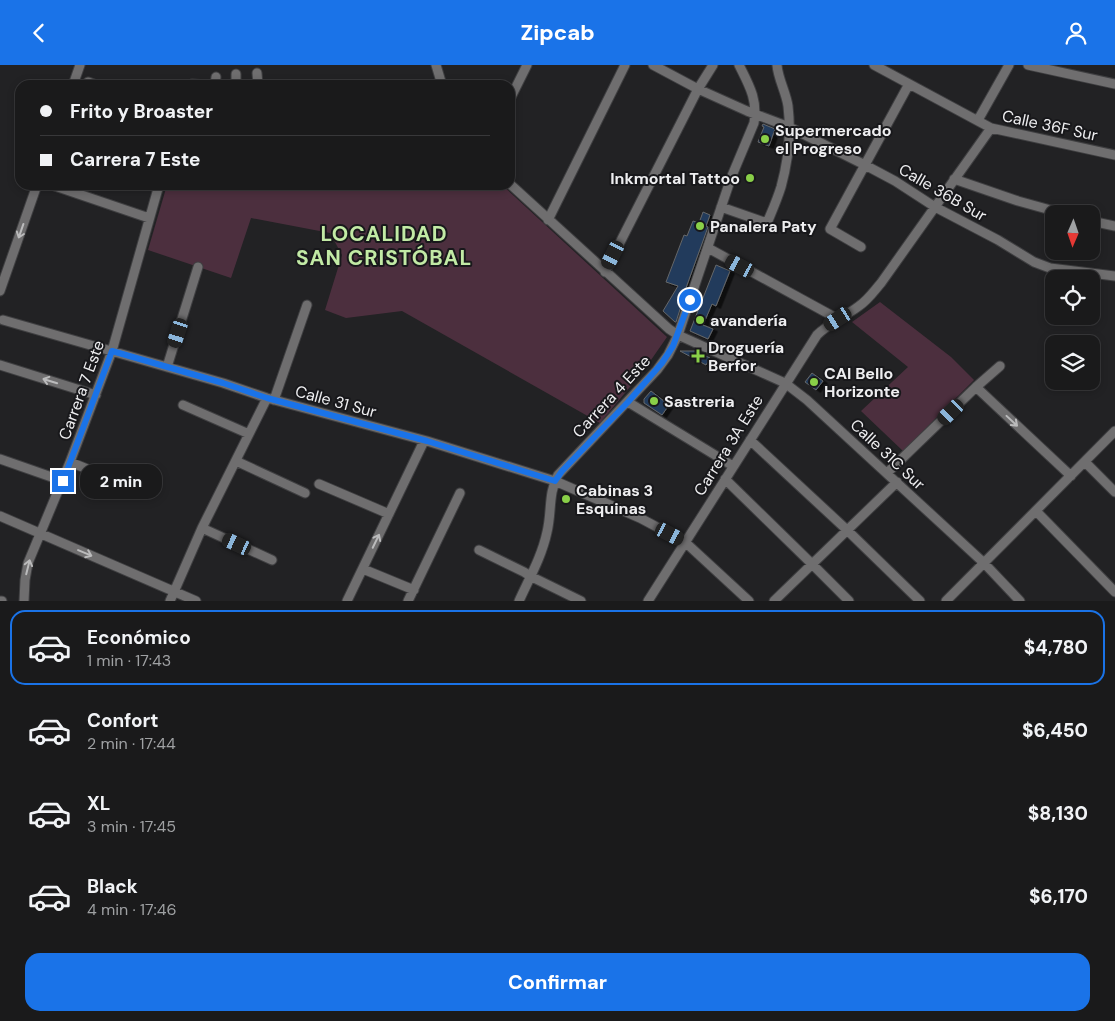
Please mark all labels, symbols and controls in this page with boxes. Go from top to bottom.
text: Zipcab [520,18,595,47]
icon: back [25,19,53,47]
icon: person [1062,19,1090,47]
text: Frito y Broaster [70,99,213,124]
street label: Calle 36F Sur [1000,105,1100,146]
place label: Supermercado el Progreso [775,120,892,159]
marker: Supermercado el Progreso [759,133,771,145]
text: Carrera 7 Este [70,147,200,172]
street label: Calle 36B Sur [895,159,991,226]
place label: Inkmortal Tattoo [610,168,740,189]
marker: Inkmortal Tattoo [744,172,756,184]
north arrow [1045,205,1100,260]
map controls [1045,205,1100,390]
place label: Panalera Paty [710,216,817,237]
district label: LOCALIDAD SAN CRISTÓBAL [296,220,472,272]
marker: Panalera Paty [694,220,706,232]
one-way arrow [16,223,25,238]
car [599,238,626,272]
car [723,252,756,280]
button: locate [1045,270,1100,325]
route start [679,289,701,311]
car [821,305,854,333]
place label: avandería [710,310,787,331]
marker: avandería [694,314,706,326]
car [166,316,189,350]
button: layers [1045,335,1100,390]
place label: Droguería Berfor [708,337,784,376]
street label: Carrera 7 Este [54,338,109,443]
marker: Droguería Berfor [692,350,704,362]
street label: Carrera 4 Este [568,351,655,442]
place label: CAI Bello Horizonte [824,363,900,402]
one-way arrow [42,375,58,385]
marker: CAI Bello Horizonte [808,376,820,388]
street label: Calle 31 Sur [293,381,379,422]
place label: Sastreria [664,391,735,412]
street label: Carrera 3A Este [689,391,768,500]
marker: Sastreria [648,395,660,407]
car [934,396,967,428]
street label: Calle 31C Sur [846,414,930,494]
one-way arrow [1006,415,1018,427]
callout: 2 min [80,463,163,499]
route end [52,470,74,492]
text: 2 min [100,471,142,492]
place label: Cabinas 3 Esquinas [576,480,653,519]
marker: Cabinas 3 Esquinas [560,493,572,505]
car [653,521,686,547]
car [220,531,253,557]
one-way arrow [372,534,381,549]
one-way arrow [77,549,92,559]
one-way arrow [24,559,33,575]
icon: car [27,625,72,670]
text: Económico [87,625,191,650]
text: $4,780 [1024,635,1088,660]
text: 1 min · 17:43 [87,650,171,671]
icon: car [27,708,72,753]
text: Confort [87,708,159,733]
text: $6,450 [1022,718,1088,743]
text: 2 min · 17:44 [87,733,176,754]
icon: car [27,791,72,836]
text: XL [87,791,110,816]
text: $8,130 [1028,801,1088,826]
text: 3 min · 17:45 [87,816,176,837]
icon: car [27,874,72,919]
text: Black [87,874,138,899]
text: $6,170 [1029,884,1088,909]
text: 4 min · 17:46 [87,899,176,920]
button: Confirmar [25,953,1090,1011]

